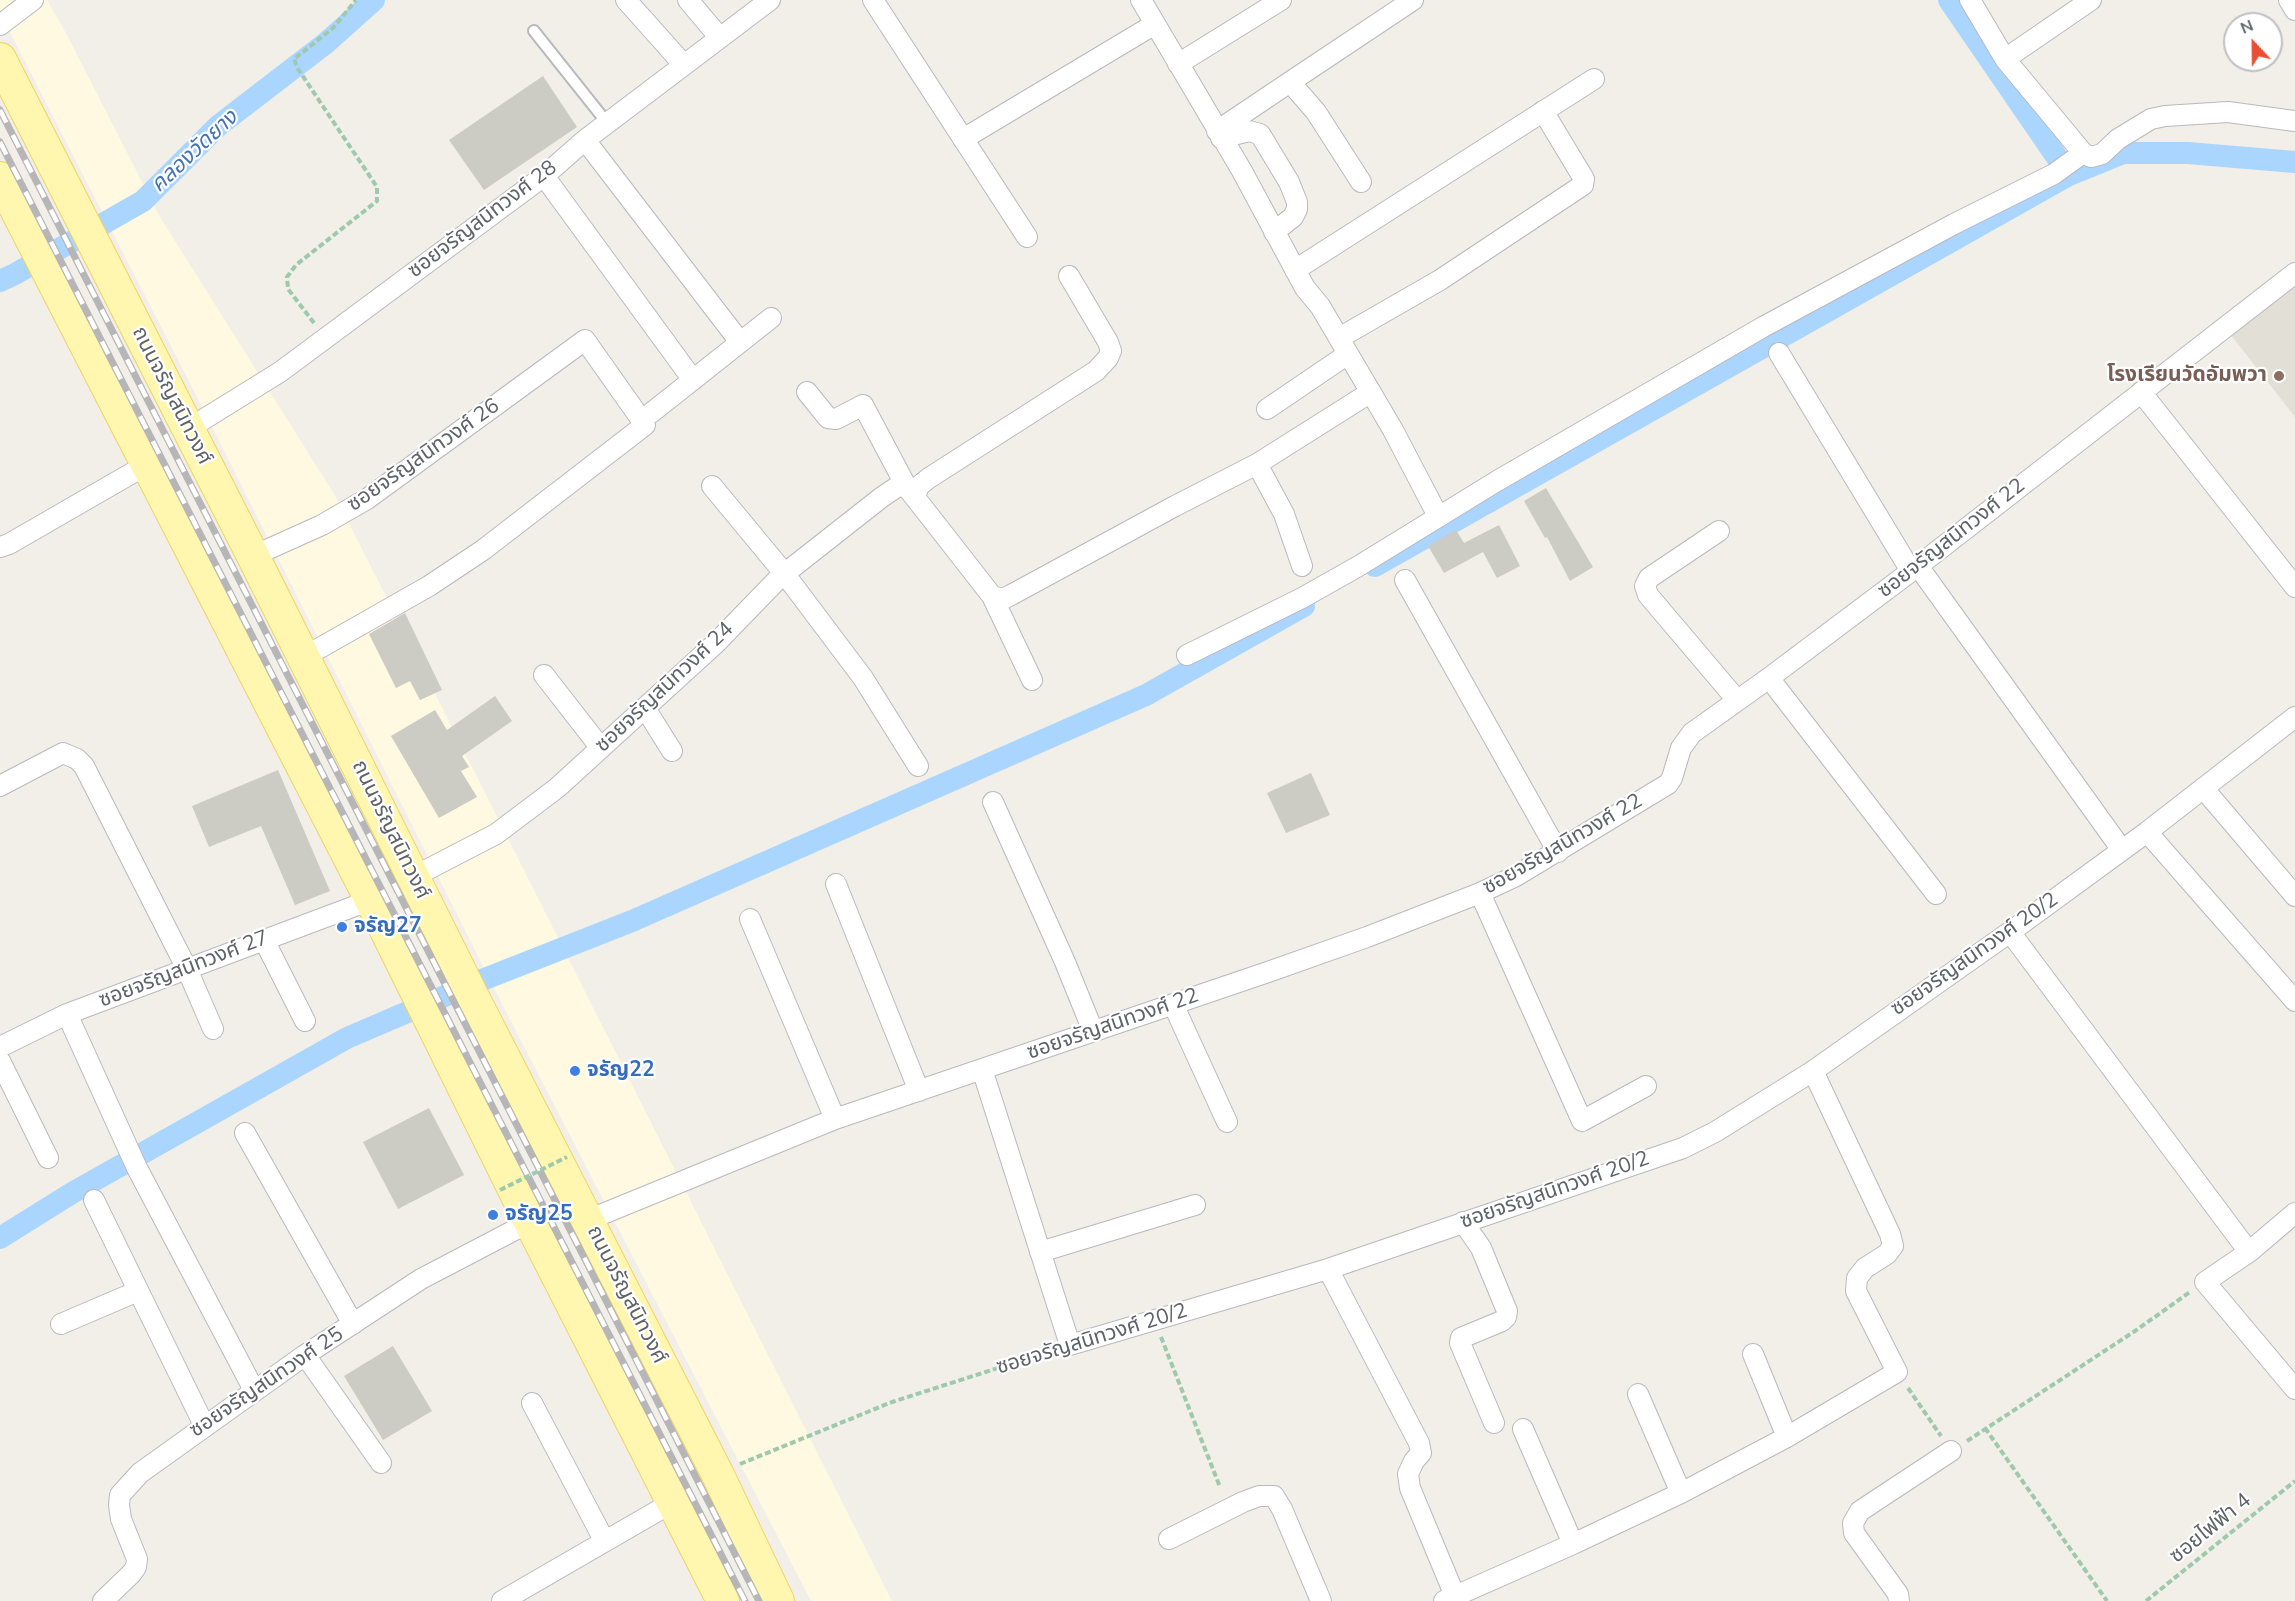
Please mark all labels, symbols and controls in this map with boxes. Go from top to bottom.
north arrow [2223,12,2283,72]
text: N [2237,15,2257,40]
water label: คลองวัดยาง [146,105,244,199]
street label: ซอยจรัญสนิทวงศ์ 28 [404,156,562,284]
street label: ถนนจรัญสนิทวงศ์ [125,323,217,469]
place label: โรงเรียนวัดอัมพวา [2107,363,2267,389]
marker: โรงเรียนวัดอัมพวา [2272,369,2286,383]
street label: ซอยจรัญสนิทวงศ์ 26 [343,394,505,518]
street label: ซอยจรัญสนิทวงศ์ 22 [1873,474,2031,604]
street label: ซอยจรัญสนิทวงศ์ 24 [591,617,739,759]
street label: ถนนจรัญสนิทวงศ์ [345,756,435,904]
street label: ซอยจรัญสนิทวงศ์ 22 [1479,789,1647,901]
street label: ซอยจรัญสนิทวงศ์ 20/2 [1887,888,2063,1022]
place label: จรัญ27 [354,914,421,940]
marker: จรัญ27 [335,920,349,934]
street label: ซอยจรัญสนิทวงศ์ 27 [96,926,272,1014]
street label: ซอยจรัญสนิทวงศ์ 22 [1024,984,1202,1066]
place label: จรัญ22 [587,1058,654,1084]
marker: จรัญ22 [568,1064,582,1078]
street label: ซอยจรัญสนิทวงศ์ 20/2 [1457,1147,1653,1235]
place label: จรัญ25 [505,1202,572,1228]
marker: จรัญ25 [486,1208,500,1222]
street label: ถนนจรัญสนิทวงศ์ [580,1222,672,1368]
street label: ซอยจรัญสนิทวงศ์ 20/2 [993,1299,1191,1381]
street label: ซอยจรัญสนิทวงศ์ 25 [185,1322,349,1444]
street label: ซอยไฟฟ้า 4 [2165,1489,2257,1569]

